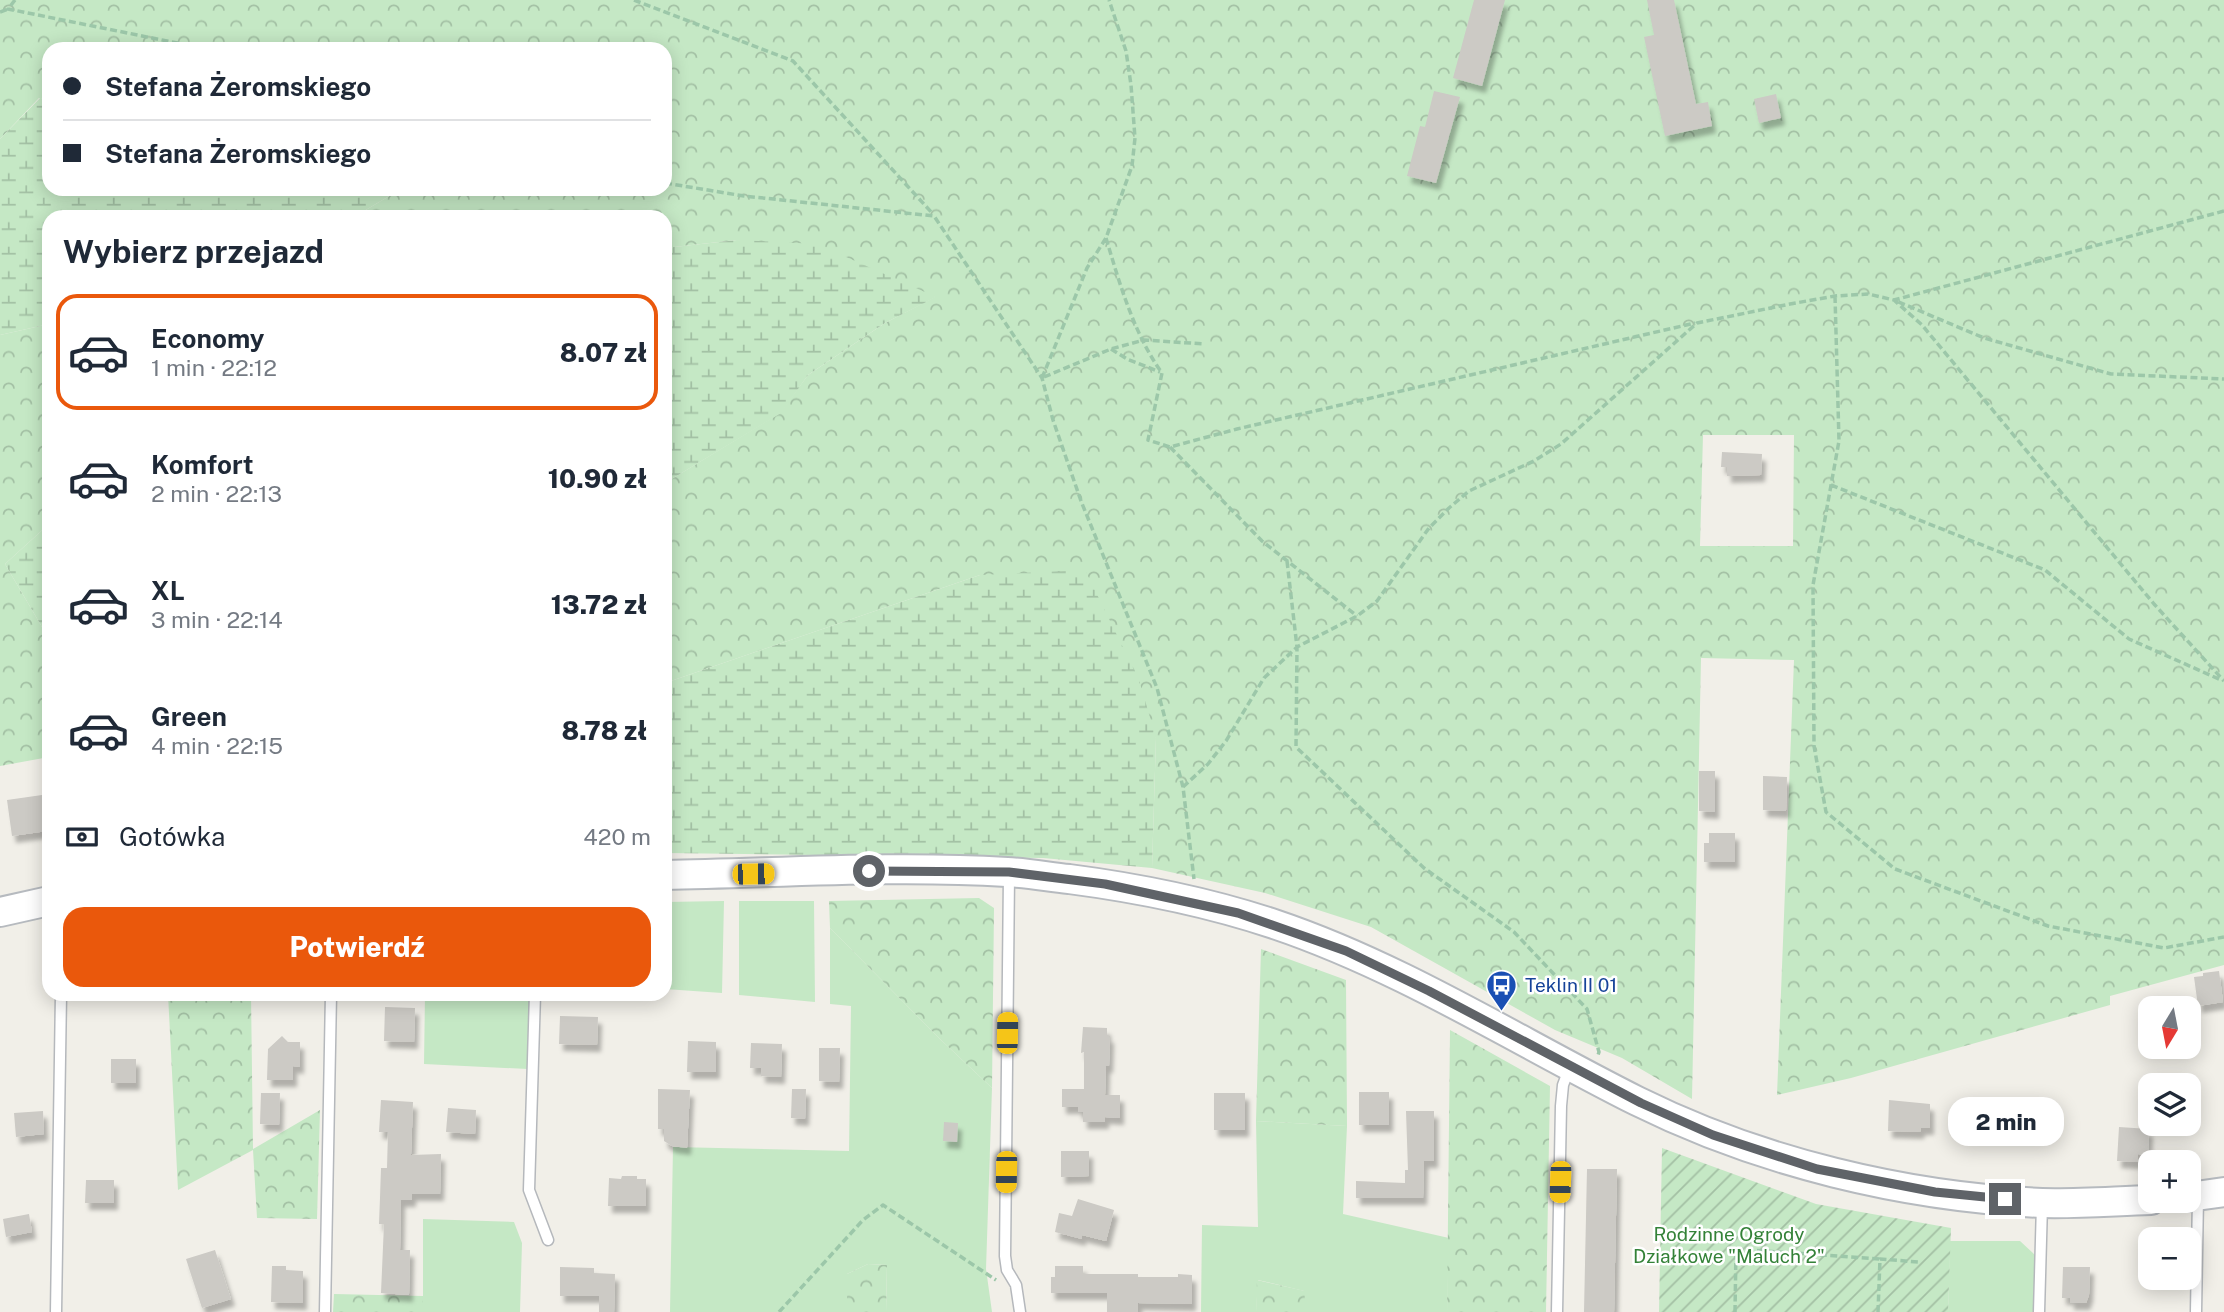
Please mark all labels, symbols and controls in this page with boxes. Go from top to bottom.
text: Stefana Żeromskiego [105,71,371,102]
text: Stefana Żeromskiego [105,138,371,169]
text: Wybierz przejazd [63,233,324,270]
icon: car [67,321,130,384]
text: Economy [151,323,264,354]
text: 8.07 zł [560,337,647,368]
text: 1 min · 22:12 [151,354,277,381]
icon: car [67,447,130,510]
text: Komfort [151,449,253,480]
text: 10.90 zł [548,463,647,494]
text: 2 min · 22:13 [151,480,282,507]
icon: car [67,573,130,636]
text: XL [151,575,185,606]
text: 13.72 zł [551,589,647,620]
text: 3 min · 22:14 [151,606,283,633]
icon: car [67,699,130,762]
text: Green [151,701,227,732]
text: 8.78 zł [561,715,647,746]
text: 4 min · 22:15 [151,732,283,759]
icon: cash [63,818,101,856]
text: Gotówka [119,821,225,852]
text: 420 m [583,823,651,850]
route start [853,855,885,887]
car [732,863,775,885]
button: Potwierdź [63,907,651,987]
bus stop icon: Teklin II 01 [1485,968,1519,1012]
place label: Teklin II 01 [1525,974,1617,996]
north arrow [2138,996,2202,1059]
map controls [2138,996,2201,1290]
car [997,1012,1018,1054]
button: layers [2138,1073,2201,1136]
callout: 2 min [1947,1098,2063,1146]
text: 2 min [1975,1108,2037,1135]
button: + [2138,1150,2201,1213]
car [996,1151,1017,1193]
car [1549,1161,1572,1203]
route end [1989,1183,2021,1215]
park label: Rodzinne Ogrody Działkowe "Maluch 2" [1633,1223,1825,1267]
button: − [2138,1227,2201,1290]

